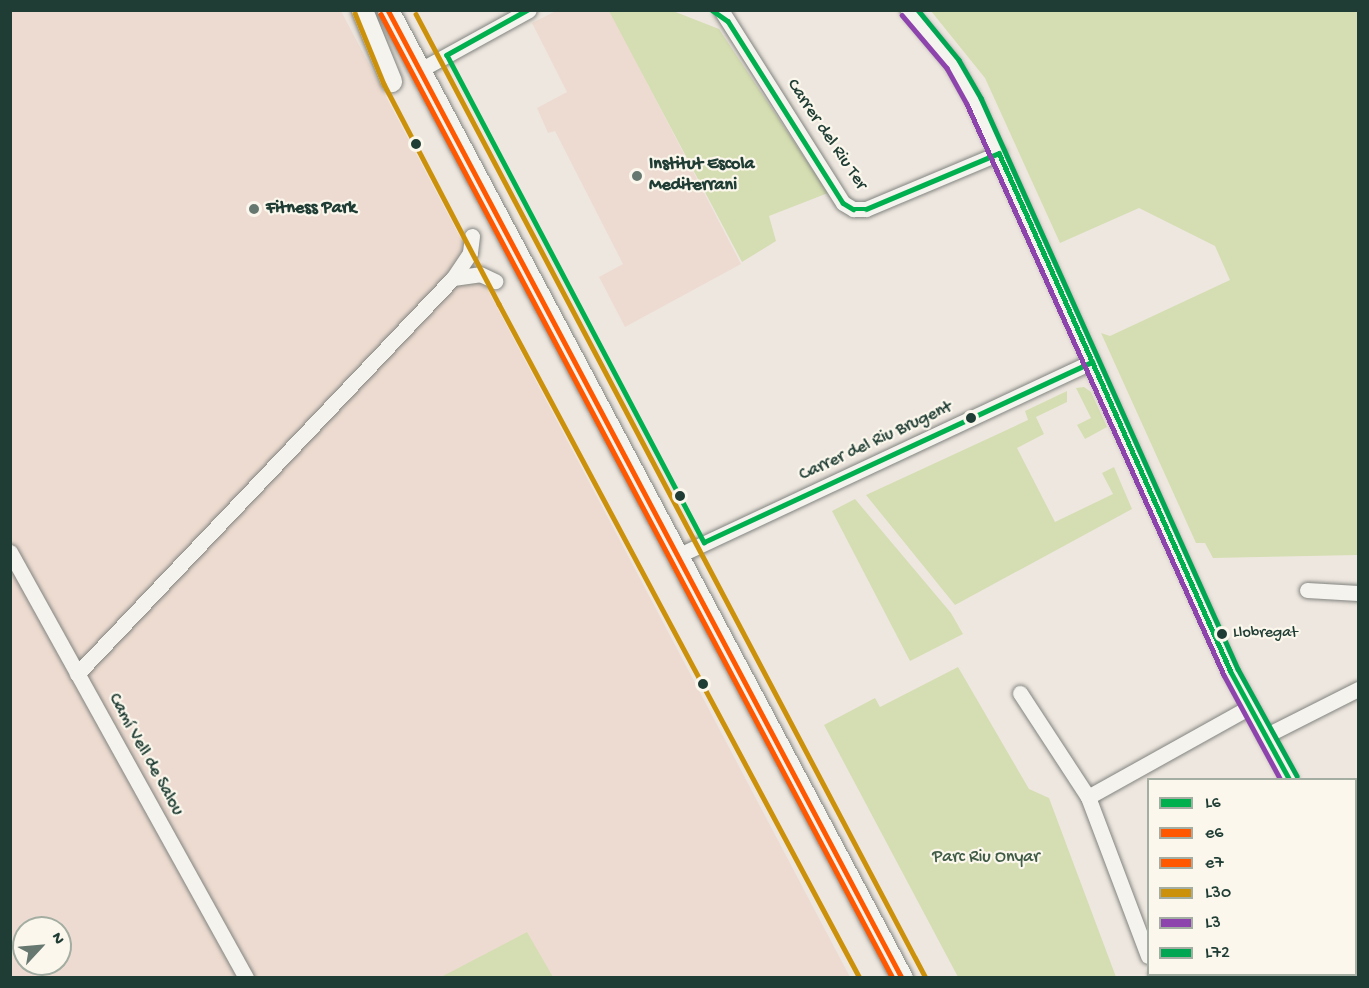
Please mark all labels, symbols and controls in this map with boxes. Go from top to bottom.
street label: Carrer del Riu Ter [781,75,871,195]
unlabelled marker [410,138,422,150]
place label: Institut Escola Mediterrani [649,155,754,198]
marker: Institut Escola Mediterrani [630,169,644,183]
place label: Fitness Park [266,198,356,220]
marker: Fitness Park [247,202,261,216]
street label: Carrer del Riu Brugent [796,397,956,487]
unlabelled marker [965,412,977,424]
unlabelled marker [674,490,686,502]
place label: Llobregat [1233,624,1298,644]
marker: Llobregat [1216,628,1228,640]
unlabelled marker [697,678,709,690]
street label: Camí Vell de Salou [102,690,188,820]
legend [1147,778,1357,976]
text: L6 [1205,793,1221,814]
text: e6 [1205,823,1223,844]
park label: Parc Riu Onyar [932,847,1040,869]
text: e7 [1205,853,1224,874]
text: L30 [1205,883,1231,904]
text: L3 [1205,913,1221,934]
north arrow [12,916,72,976]
text: N [46,930,68,948]
text: L72 [1205,943,1230,964]

